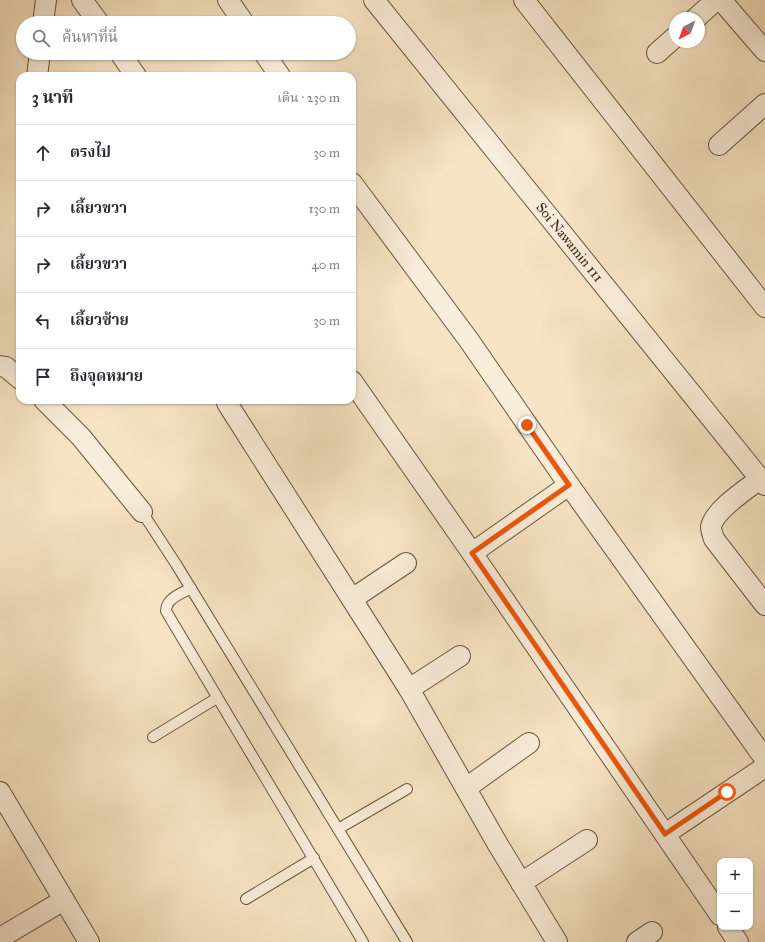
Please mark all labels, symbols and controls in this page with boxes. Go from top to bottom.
north arrow [669,12,705,48]
search box [16,16,356,60]
icon: search [30,27,52,49]
text: ค้นหาที่นี่ [62,28,118,46]
text: 3 นาที [32,87,74,108]
text: เดิน · 230 m [277,90,340,106]
icon: ahead [32,142,54,164]
text: ตรงไป [70,143,111,161]
text: 30 m [314,145,340,161]
icon: right [32,198,54,220]
text: เลี้ยวขวา [70,199,127,217]
street label: Soi Nawamin 111 [532,199,607,286]
text: 130 m [308,201,340,217]
icon: right [32,254,54,276]
text: เลี้ยวขวา [70,255,127,273]
text: 40 m [311,257,340,273]
icon: left [32,310,54,332]
text: เลี้ยวซ้าย [70,311,129,329]
text: 30 m [314,313,340,329]
icon: arrive [32,366,54,388]
text: ถึงจุดหมาย [70,367,143,385]
route end [518,416,536,434]
route start [718,783,736,801]
map controls [717,858,753,930]
button: + [717,858,753,894]
button: − [717,894,753,930]

